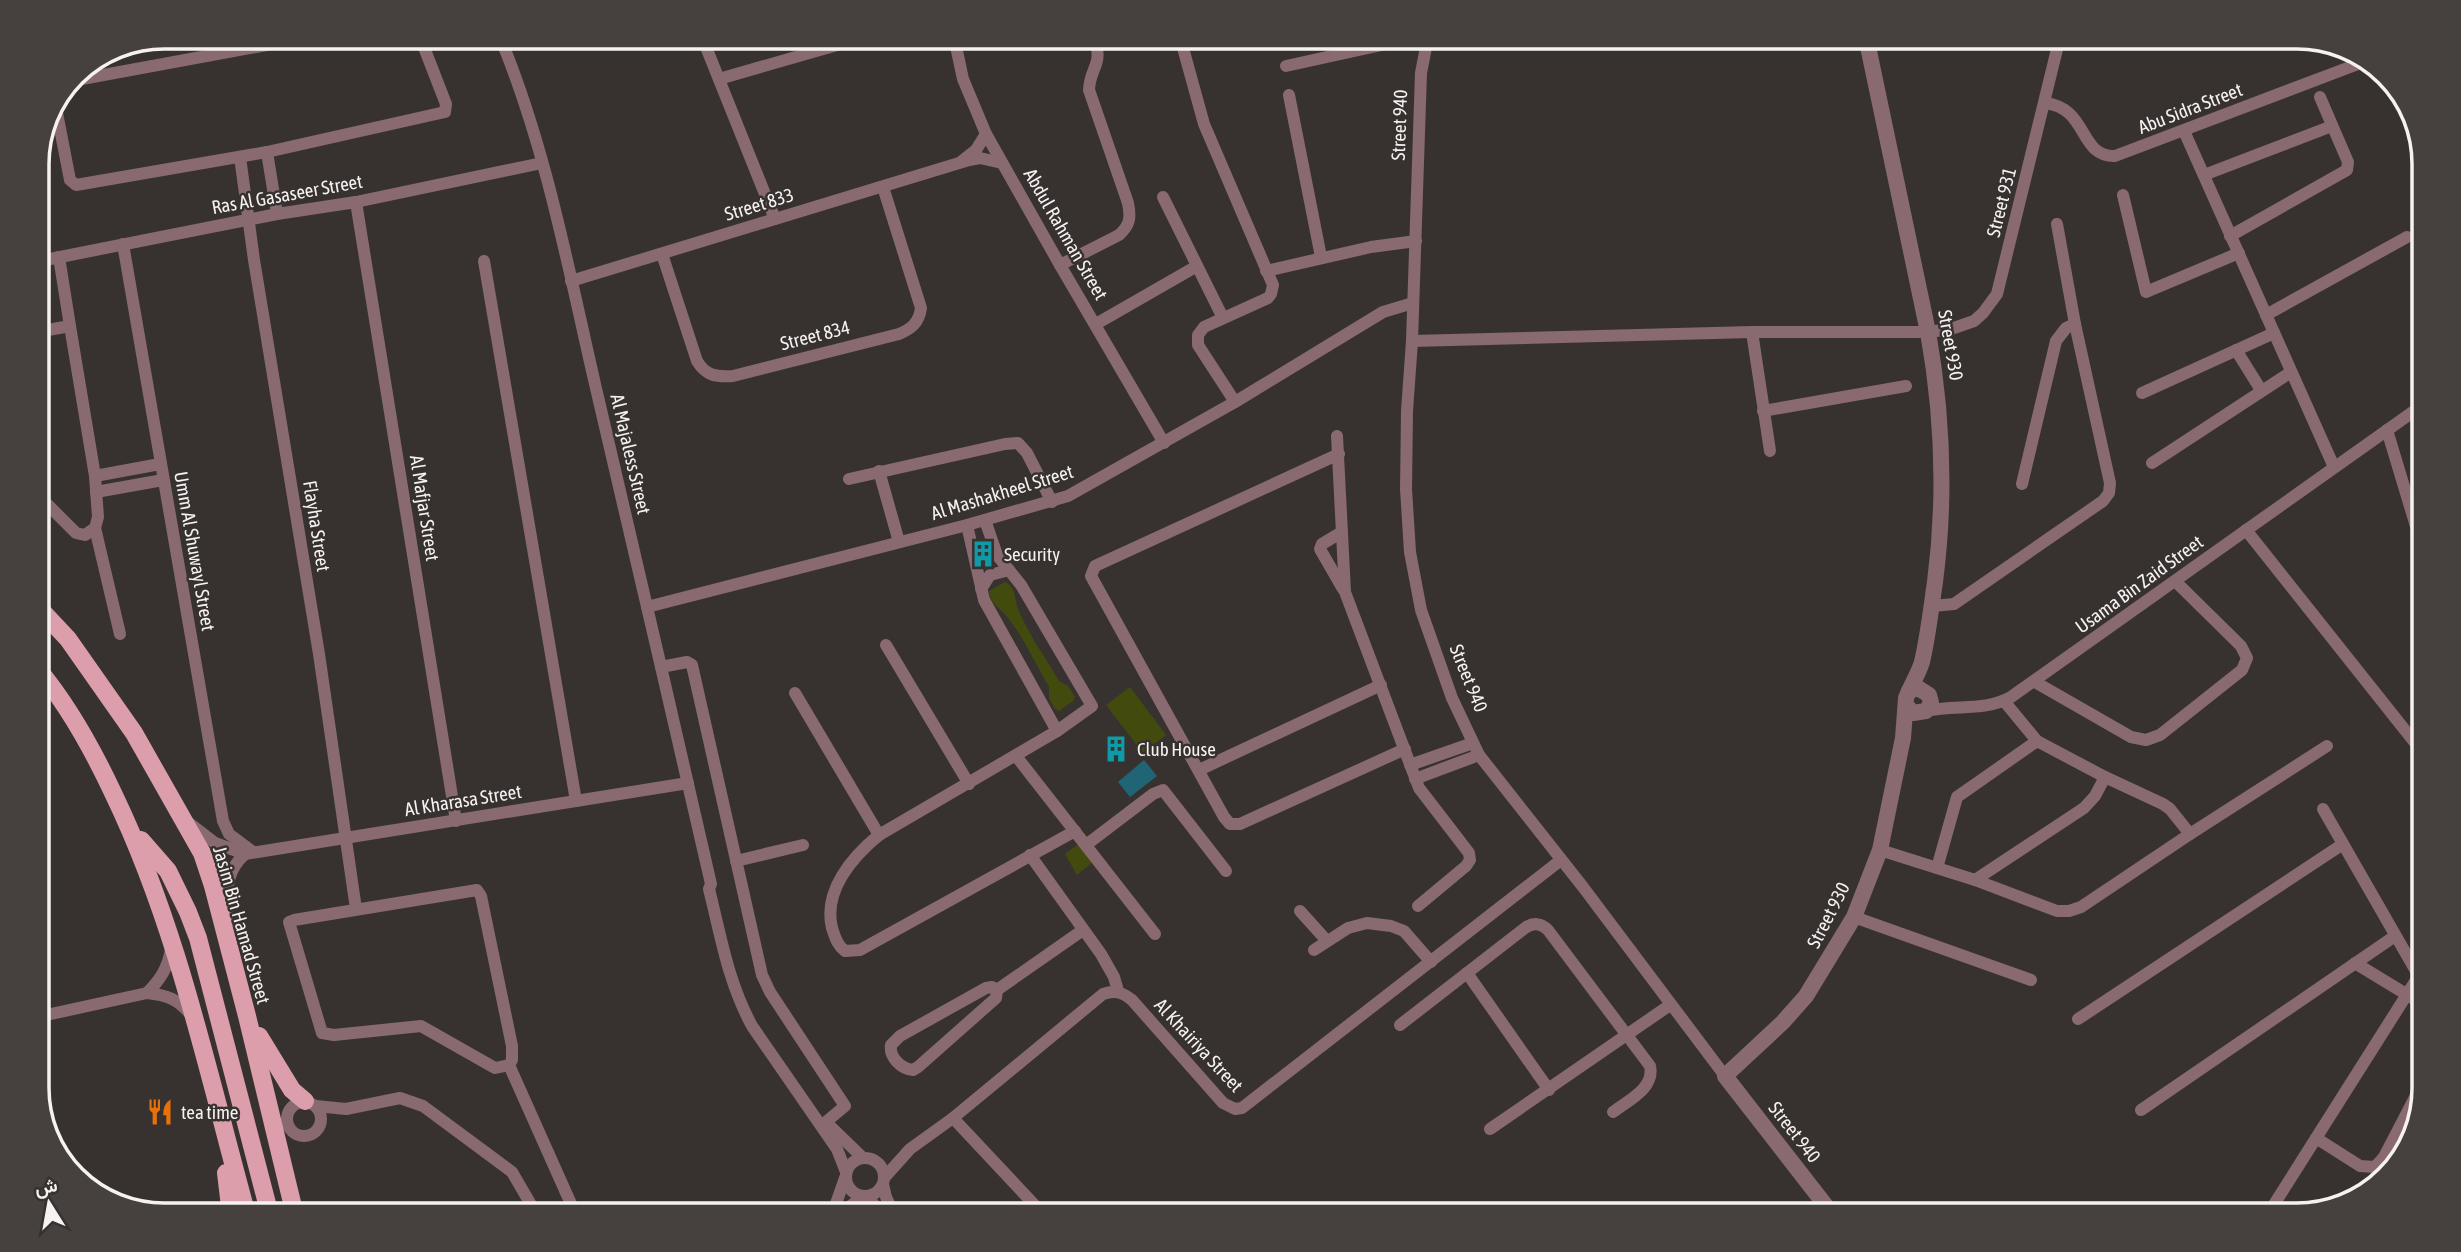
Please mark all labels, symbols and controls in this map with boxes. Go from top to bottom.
street label: Abu Sidra Street [2135,78,2245,138]
street label: Street 940 [1387,89,1411,161]
street label: Abdul Rahman Street [1020,165,1112,303]
street label: Street 931 [1982,165,2020,239]
street label: Ras Al Gasaseer Street [210,170,364,218]
street label: Street 833 [722,183,796,225]
street label: Street 930 [1934,308,1968,382]
street label: Street 834 [778,316,852,354]
street label: Al Majaless Street [606,392,656,516]
street label: Al Mafjar Street [406,454,444,562]
street label: Al Mashakheel Street [928,460,1076,524]
street label: Umm Al Shuwayl Street [170,469,220,633]
street label: Flayha Street [299,479,335,573]
street label: Usama Bin Zaid Street [2071,530,2207,638]
building icon: Security [968,539,998,569]
place label: Security [1004,543,1060,565]
street label: Street 940 [1445,641,1493,715]
building icon: Club House [1101,734,1131,764]
place label: Club House [1137,738,1216,760]
street label: Al Kharasa Street [403,780,523,820]
street label: Jasim Bin Hamad Street [209,844,275,1006]
street label: Street 930 [1802,878,1854,952]
street label: Al Khairiya Street [1150,994,1248,1096]
restaurant icon: tea time [145,1097,175,1127]
street label: Street 940 [1764,1097,1826,1167]
place label: tea time [181,1101,239,1123]
north arrow [14,1168,84,1238]
text: ش [32,1173,59,1200]

